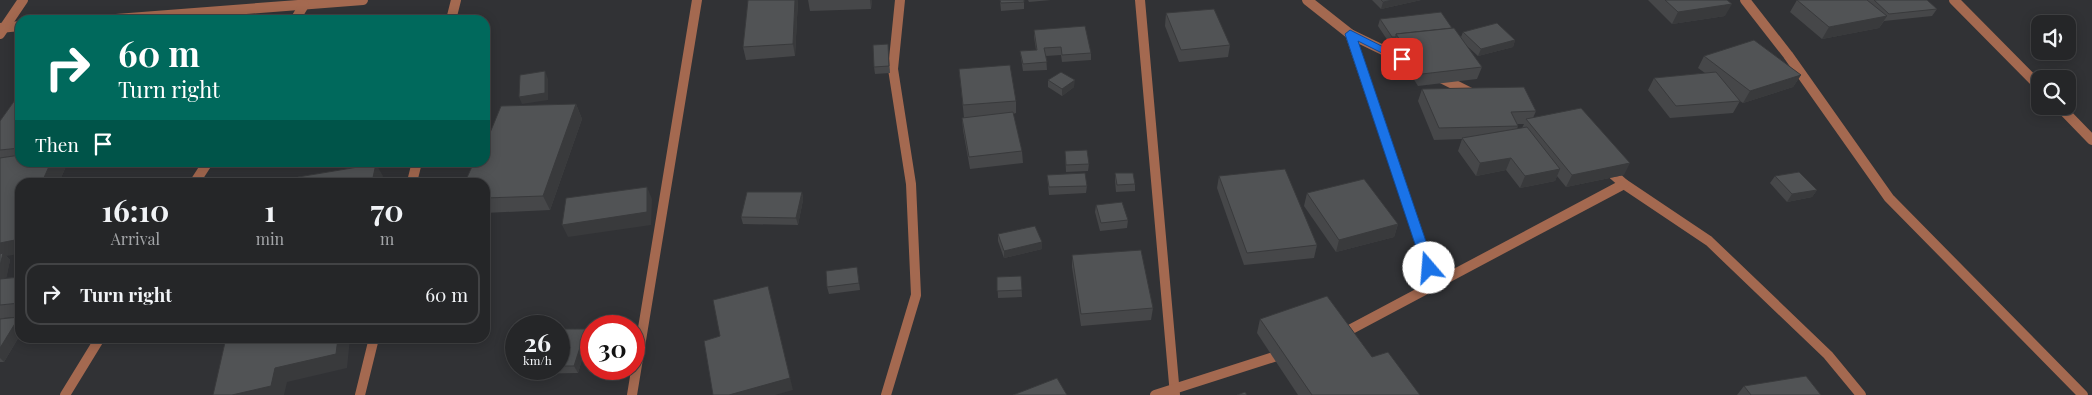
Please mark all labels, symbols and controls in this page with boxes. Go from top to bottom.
map controls [2031,15,2076,115]
button: sound [2031,15,2076,60]
text: 60 m [118,29,200,76]
icon: right [35,35,100,100]
pin [1381,38,1423,80]
icon: arrive [1388,45,1416,73]
button: search [2031,70,2076,115]
text: Turn right [118,74,220,104]
icon: arrive [89,130,117,158]
text: Then [35,131,79,157]
text: 16:10 [101,190,169,230]
text: 1 [264,190,276,230]
text: 70 [371,190,404,230]
text: Arrival [111,228,160,249]
text: min [256,228,284,249]
text: m [380,228,394,249]
position arrow [1402,241,1454,293]
icon: right [37,280,65,308]
text: Turn right [80,281,172,307]
text: 60 m [425,281,468,307]
speed limit sign: 30 [580,315,645,380]
text: 26 [524,325,551,358]
text: km/h [523,352,552,368]

